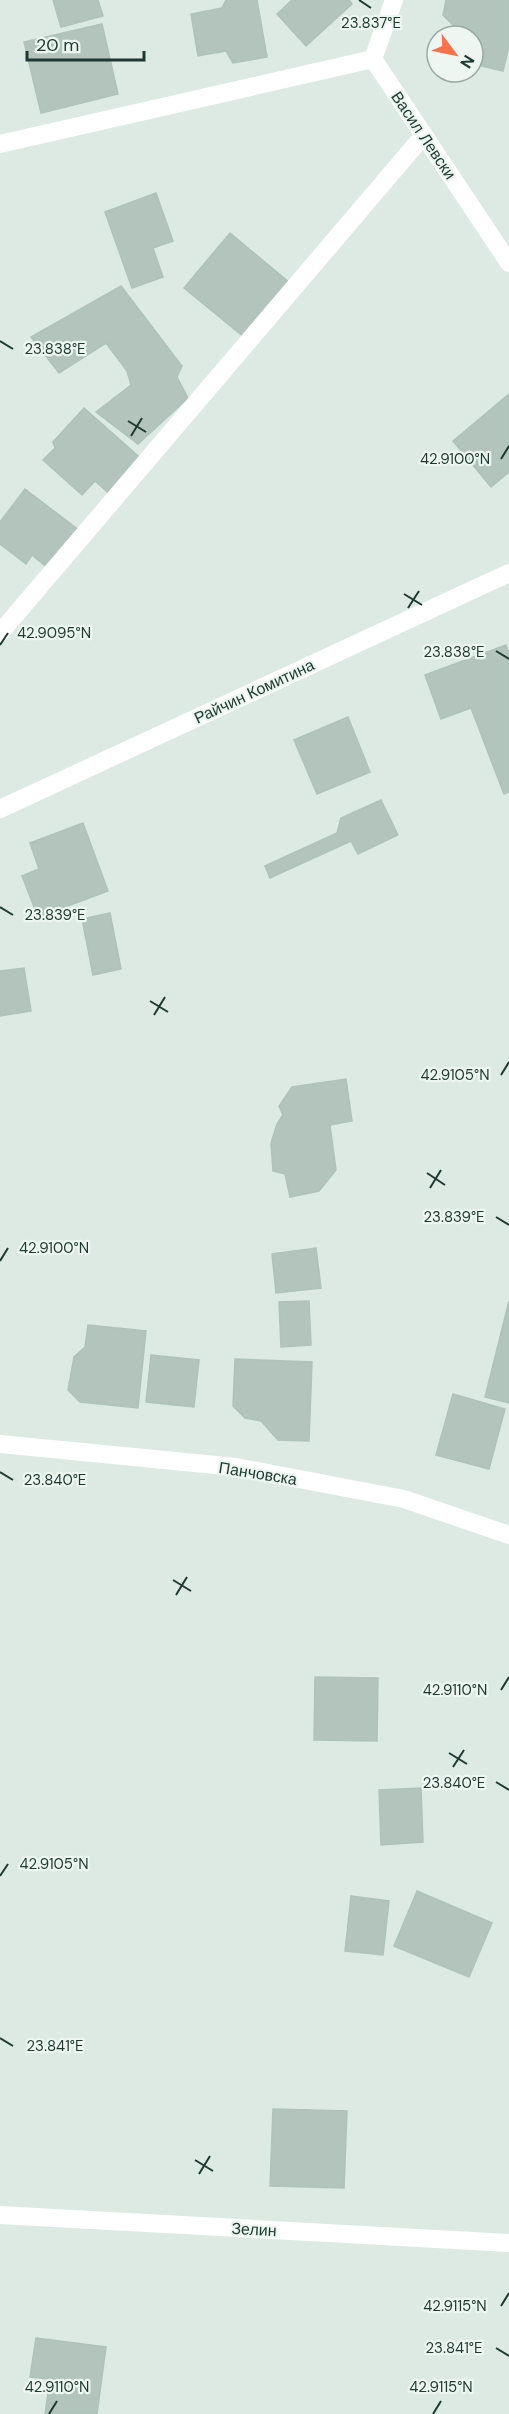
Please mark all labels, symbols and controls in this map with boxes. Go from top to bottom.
text: 23.837°E [341,13,401,33]
scale bar [27,24,144,62]
north arrow [425,24,485,84]
text: 20 m [36,33,79,57]
text: N [455,51,479,72]
street label: Васил Левски [386,87,461,183]
text: 23.838°E [24,339,86,359]
text: 42.9100°N [420,449,490,469]
text: 42.9095°N [17,623,91,643]
text: 23.838°E [423,642,485,662]
street label: Райчин Комитина [191,654,318,729]
text: 23.839°E [24,905,86,925]
text: 42.9105°N [420,1065,490,1085]
text: 23.839°E [423,1207,485,1227]
text: 42.9100°N [19,1238,89,1258]
street label: Панчовска [217,1457,299,1490]
text: 23.840°E [24,1470,86,1490]
text: 42.9110°N [423,1680,487,1700]
text: 23.840°E [423,1773,485,1793]
text: 42.9105°N [19,1854,89,1874]
text: 23.841°E [26,2036,84,2056]
street label: Зелин [231,2218,277,2241]
text: 42.9115°N [423,2296,487,2316]
text: 23.841°E [425,2338,483,2358]
text: 42.9110°N [25,2377,89,2397]
text: 42.9115°N [409,2377,473,2397]

